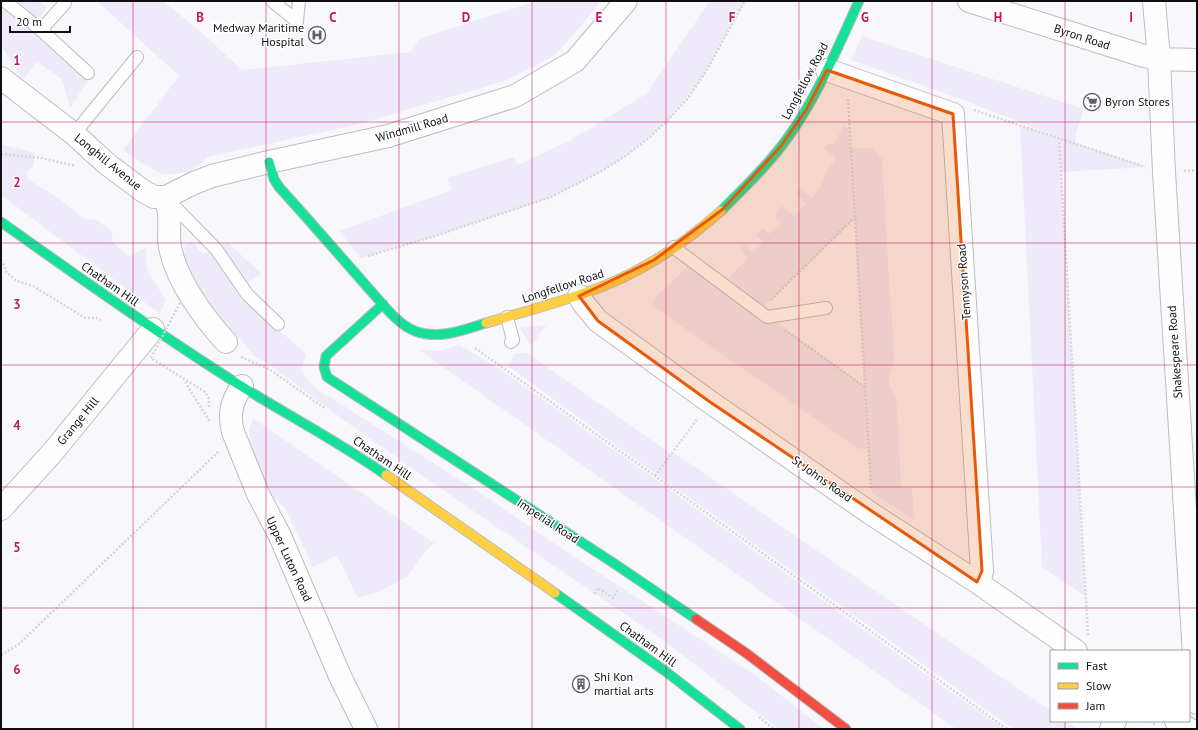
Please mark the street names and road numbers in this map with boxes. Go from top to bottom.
street label: Byron Road [1052,20,1112,53]
street label: Longfellow Road [778,40,831,122]
street label: Windmill Road [374,110,450,145]
street label: Longhill Avenue [72,130,145,193]
street label: Tennyson Road [953,243,974,321]
street label: Chatham Hill [78,258,143,309]
street label: Longfellow Road [520,265,606,306]
street label: Shakespeare Road [1164,305,1185,399]
street label: Grange Hill [54,393,102,448]
street label: Chatham Hill [350,433,415,483]
street label: St Johns Road [789,452,855,505]
street label: Imperial Road [514,495,582,546]
street label: Upper Luton Road [263,514,316,604]
street label: Chatham Hill [617,618,680,670]

